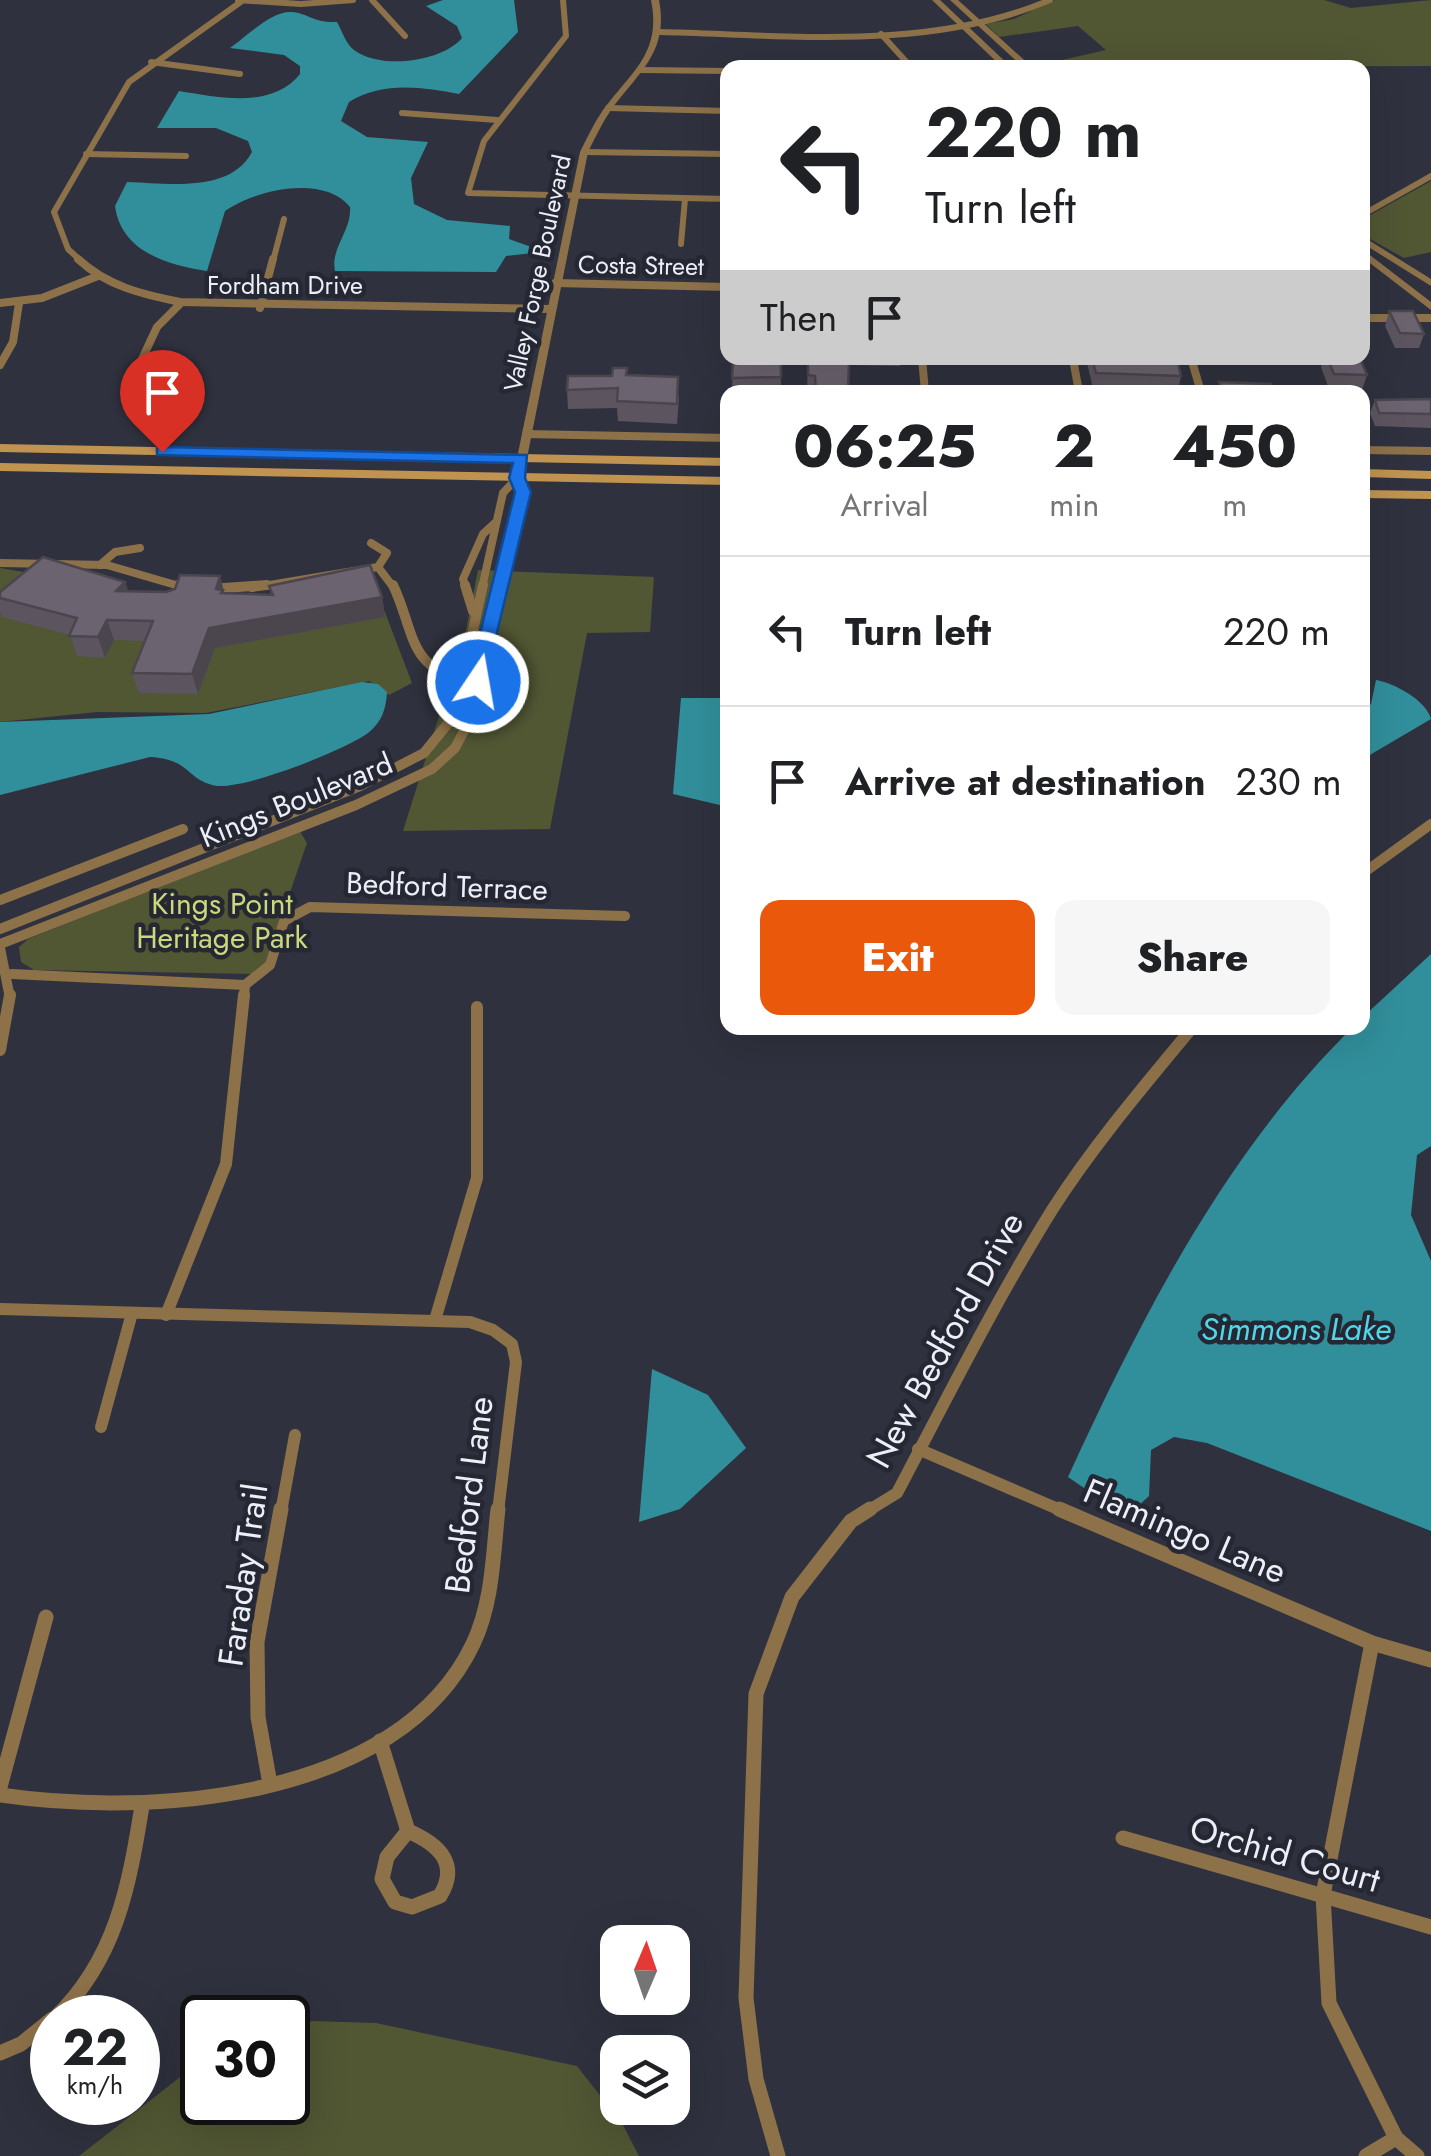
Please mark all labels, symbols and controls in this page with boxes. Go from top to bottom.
text: 220 m [925,82,1142,183]
icon: left [760,100,890,230]
street label: Valley Forge Boulevard [494,151,580,395]
text: Turn left [925,175,1076,240]
street label: Costa Street [578,246,704,284]
street label: Fordham Drive [207,267,363,303]
text: Then [760,290,837,345]
icon: arrive [857,290,912,345]
pin [120,350,205,453]
icon: arrive [135,365,190,420]
text: 06:25 [793,403,976,490]
text: 2 [1054,403,1095,490]
text: 450 [1172,403,1297,490]
text: Arrival [841,482,929,528]
text: min [1049,482,1099,528]
text: m [1222,482,1247,528]
icon: left [760,604,815,659]
text: Turn left [845,604,991,659]
text: 220 m [1223,604,1330,659]
position arrow [426,630,530,734]
street label: Kings Boulevard [193,742,399,858]
icon: arrive [760,754,815,809]
text: Arrive at destination [845,754,1206,809]
text: 230 m [1236,754,1342,809]
street label: Bedford Terrace [345,861,549,911]
park label: Kings Point Heritage Park [136,882,309,959]
button: Exit [760,900,1035,1015]
button: Share [1055,900,1330,1015]
street label: New Bedford Drive [854,1203,1036,1477]
water label: Simmons Lake [1201,1306,1391,1352]
street label: Bedford Lane [432,1394,506,1596]
street label: Flamingo Lane [1076,1466,1294,1596]
street label: Faraday Trail [205,1480,281,1670]
street label: Orchid Court [1184,1803,1387,1905]
north arrow [600,1925,690,2015]
map controls [600,1925,690,2125]
speed limit sign: 30 [180,1995,310,2125]
text: 22 [62,2011,128,2084]
button: layers [600,2035,690,2125]
text: km/h [67,2067,123,2103]

